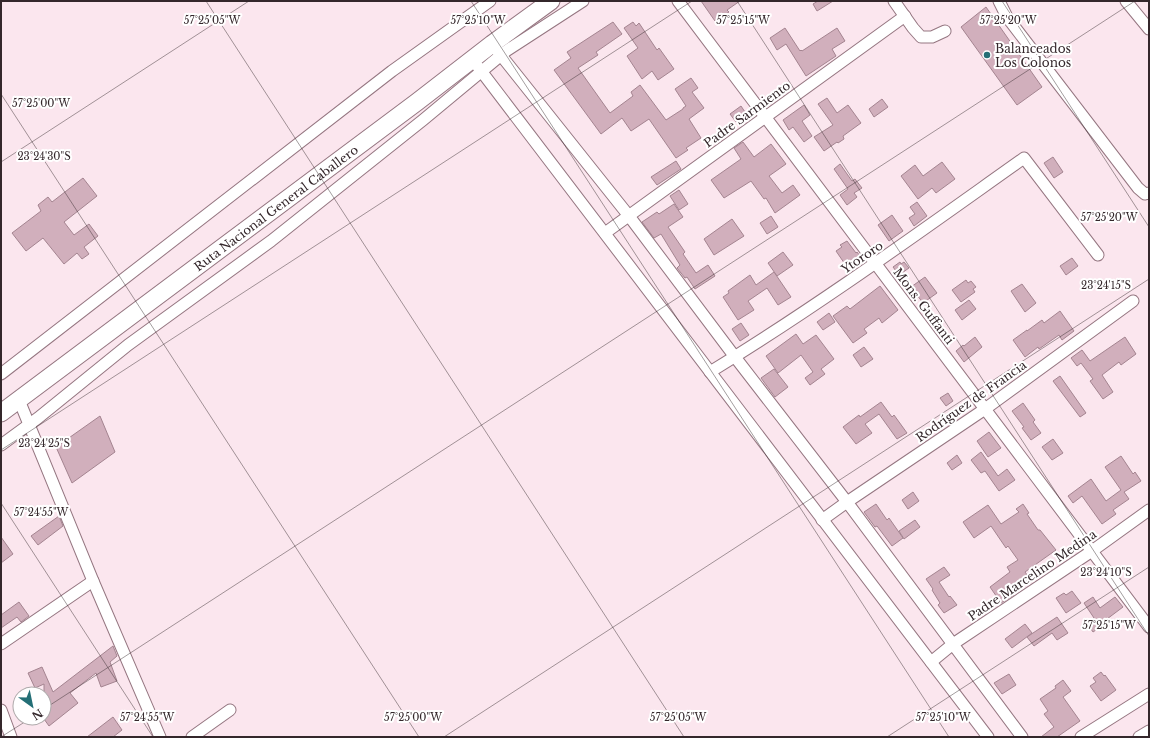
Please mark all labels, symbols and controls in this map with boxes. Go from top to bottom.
text: 57°25'05"W [184,14,240,27]
text: 57°25'10"W [450,14,506,27]
text: 57°25'15"W [716,14,770,27]
text: 57°25'20"W [980,14,1037,27]
place label: Balanceados Los Colonos [995,41,1071,70]
marker: Balanceados Los Colonos [982,50,992,60]
street label: Padre Sarmiento [701,77,793,150]
text: 57°25'00"W [12,97,70,110]
street label: Ruta Nacional General Caballero [191,141,361,274]
text: 23°24'30"S [17,150,71,163]
text: 57°25'20"W [1081,211,1138,224]
street label: Ytororo [837,237,886,277]
street label: Mons. Guffanti [890,265,958,347]
text: 23°24'15"S [1081,279,1131,292]
street label: Rodríguez de Francia [913,357,1029,445]
text: 23°24'25"S [18,437,70,450]
text: 57°24'55"W [14,506,69,519]
street label: Padre Marcelino Medina [965,526,1099,624]
text: 23°24'10"S [1080,566,1132,579]
text: 57°25'15"W [1082,619,1136,632]
north arrow [12,686,52,726]
text: N [29,706,46,723]
text: 57°24'55"W [120,711,175,724]
text: 57°25'00"W [384,711,442,724]
text: 57°25'05"W [650,711,706,724]
text: 57°25'10"W [915,711,971,724]

